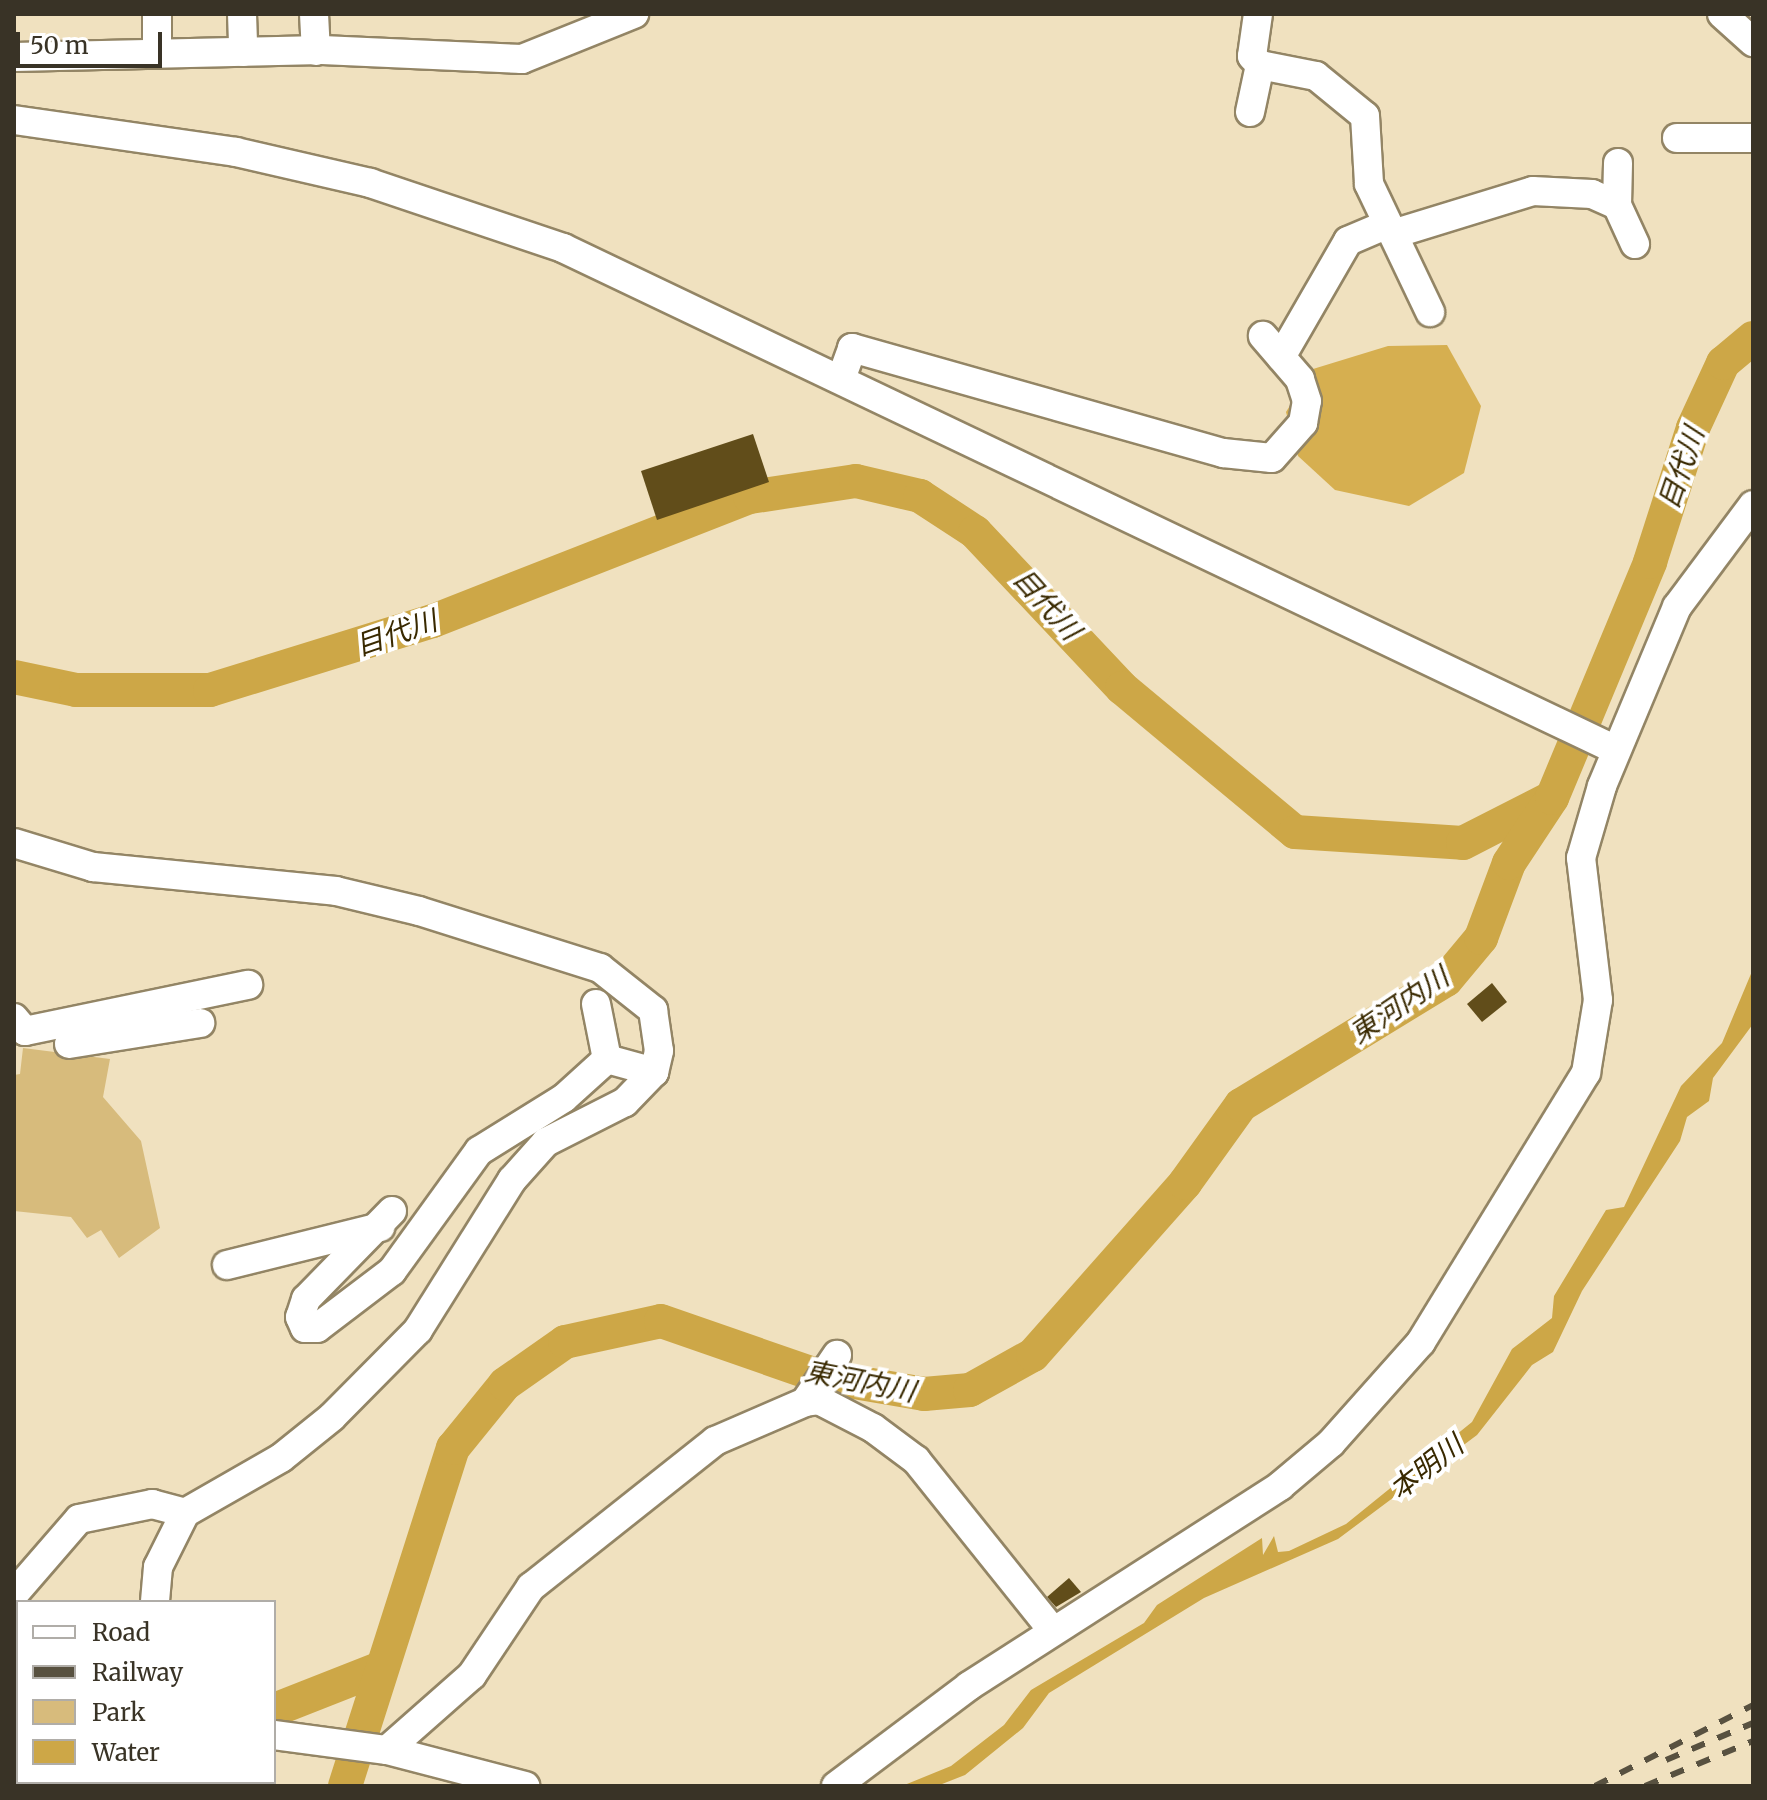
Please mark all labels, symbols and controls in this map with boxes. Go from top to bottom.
scale bar [20,16,166,66]
text: 50 m [30,30,89,61]
water label: 目代川 [1651,423,1711,513]
water label: 目代川 [1006,562,1088,646]
water label: 目代川 [351,603,441,663]
water label: 東河内川 [1343,960,1455,1050]
water label: 東河内川 [802,1354,918,1408]
water label: 本明川 [1383,1428,1469,1506]
legend [16,1600,276,1784]
text: Road [92,1617,150,1648]
text: Railway [92,1657,183,1688]
text: Park [92,1697,145,1728]
text: Water [92,1737,160,1768]

